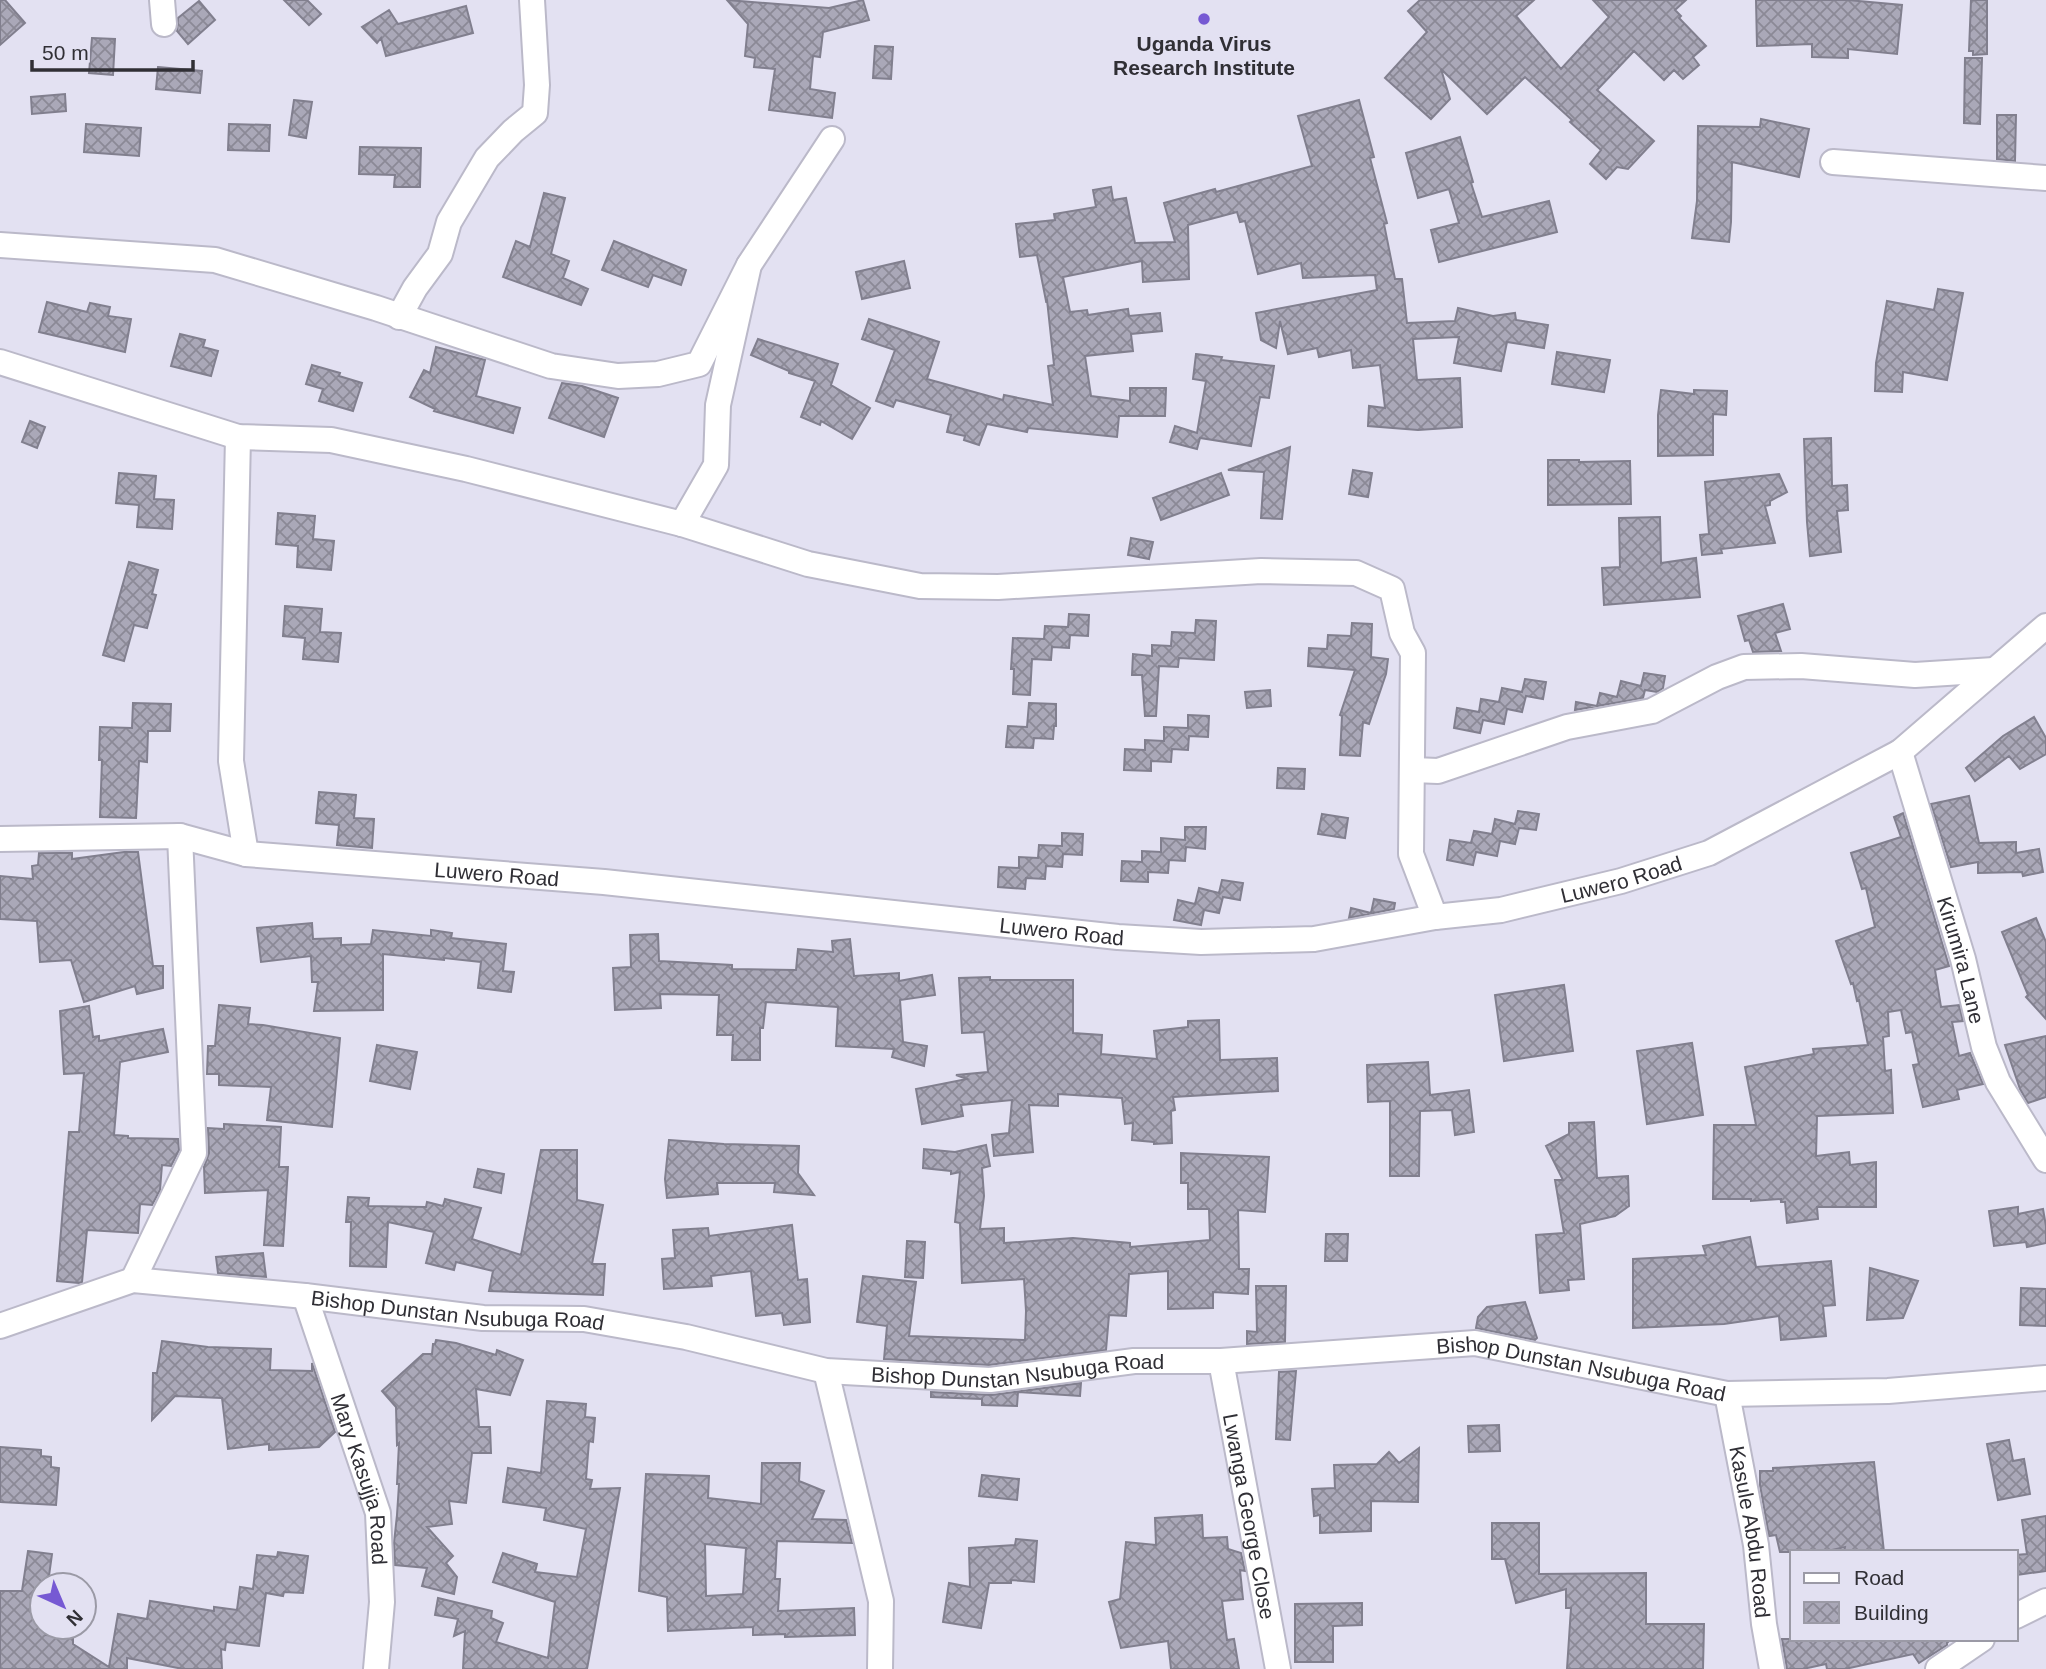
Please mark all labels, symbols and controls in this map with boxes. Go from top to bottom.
marker: Uganda Virus Research Institute [1196,11,1212,27]
scale bar [32,28,192,72]
place label: Uganda Virus Research Institute [1113,32,1295,79]
text: 50 m [42,41,89,64]
street label: Luwero Road [1558,851,1685,907]
street label: Luwero Road [434,857,560,890]
street label: Kirumira Lane [1933,894,1990,1026]
street label: Luwero Road [998,913,1125,949]
street label: Bishop Dunstan Nsubuga Road [310,1285,606,1334]
street label: Bishop Dunstan Nsubuga Road [1435,1331,1728,1405]
street label: Bishop Dunstan Nsubuga Road [871,1350,1164,1391]
street label: Mary Kasujja Road [327,1390,392,1565]
street label: Lwanga George Close [1219,1411,1280,1621]
street label: Kasule Abdu Road [1726,1444,1775,1619]
legend [1790,1550,2018,1641]
text: Road [1854,1566,1904,1589]
north arrow [28,1571,98,1641]
text: Building [1854,1601,1929,1624]
text: N [62,1606,87,1630]

